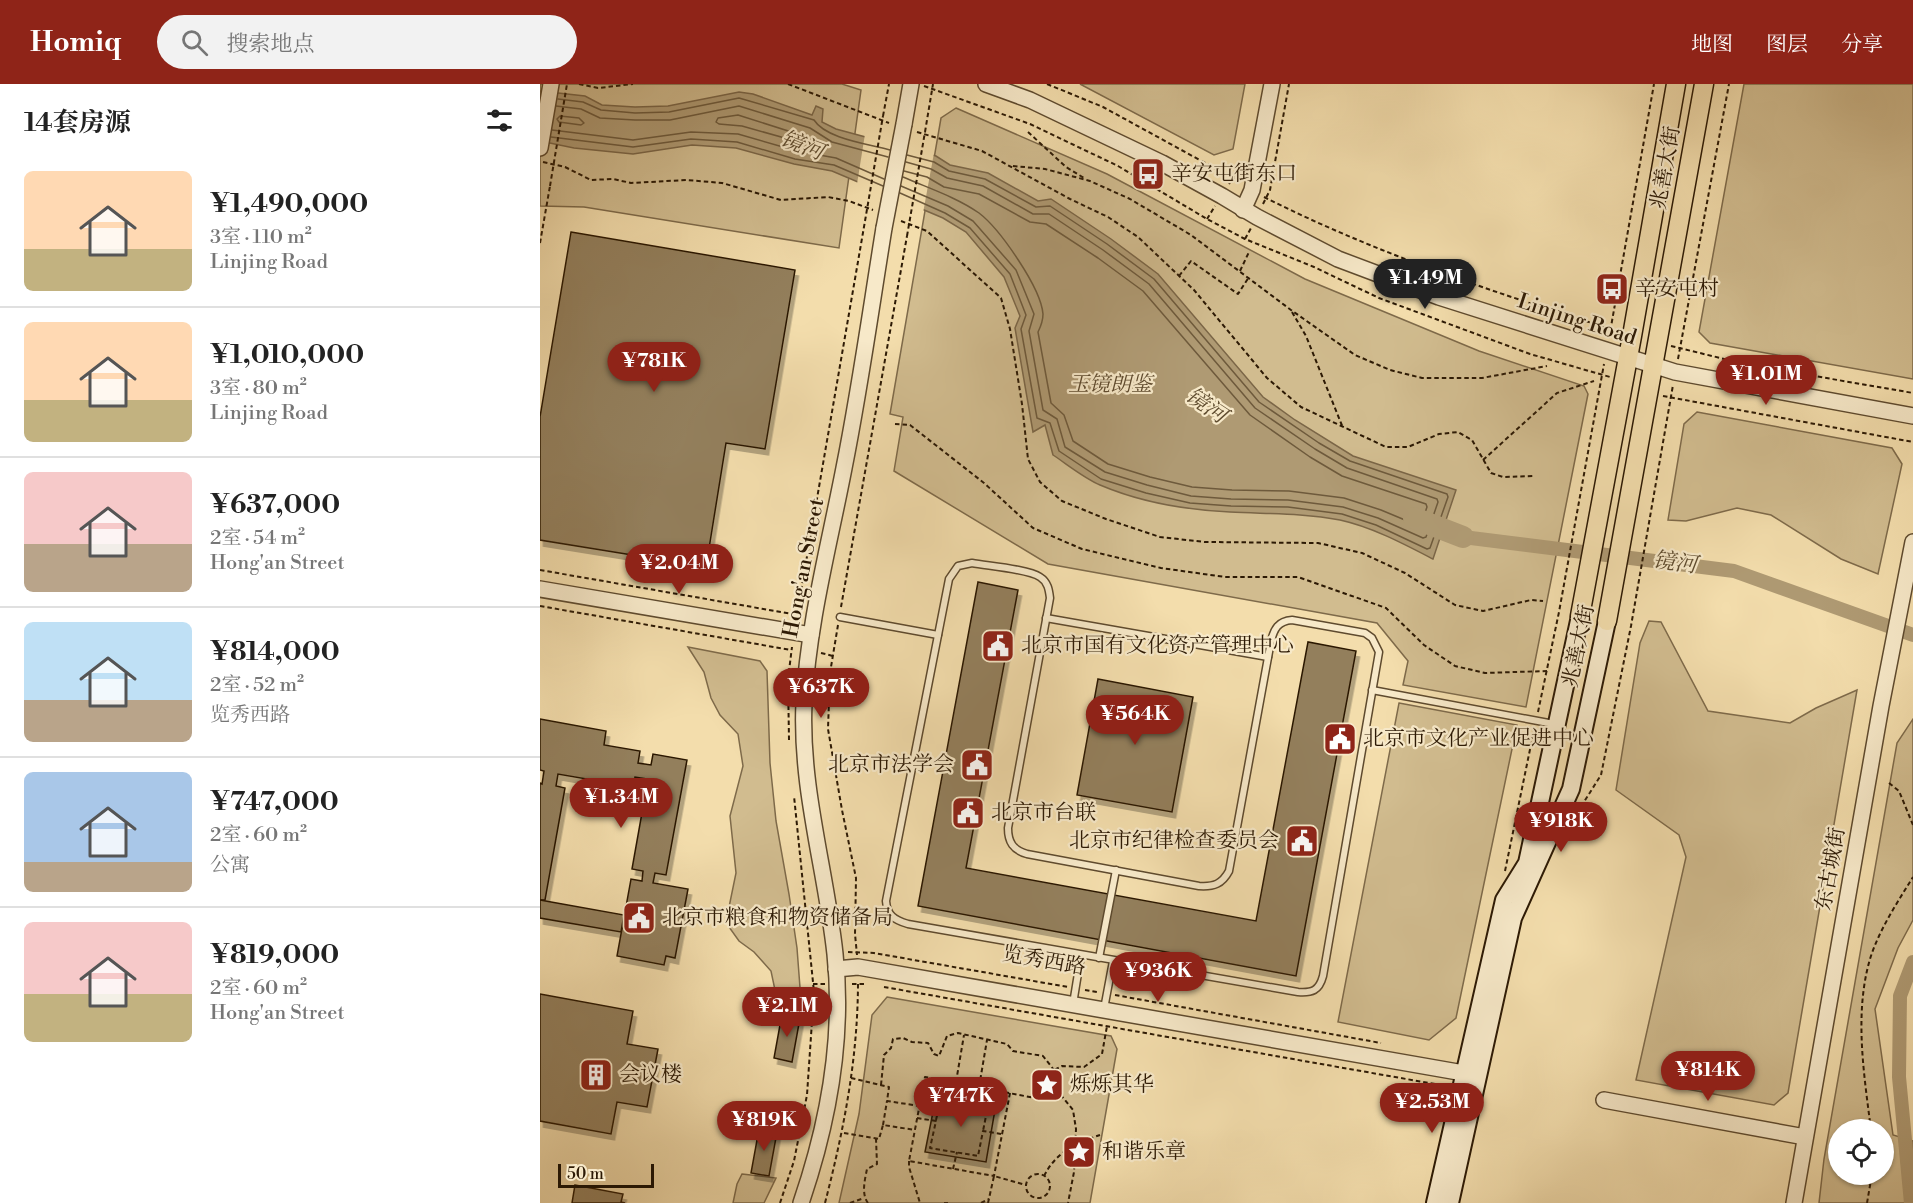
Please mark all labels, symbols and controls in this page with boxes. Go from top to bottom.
search box [157,15,577,69]
text: Homiq [30,25,121,60]
icon: search [178,26,211,59]
text: 搜索地点 [226,31,314,58]
text: 地图 [1691,32,1733,58]
text: 图层 [1766,32,1808,58]
text: 分享 [1841,32,1883,58]
icon: filters [483,104,516,137]
text: 14套房源 [24,107,131,139]
street label: 兆善大街 [1646,124,1686,212]
water label: 镜河 [777,126,831,168]
bus stop icon: 辛安屯街东口 [1130,156,1166,192]
place label: 辛安屯街东口 [1171,161,1297,187]
text: ¥1,490,000 [210,188,368,220]
icon: home [72,195,144,267]
text: 3室 · 110 m² [210,225,312,250]
text: Linjing Road [210,250,328,275]
pin: ¥1.49M [1376,259,1474,310]
text: ¥1.49M [1387,266,1463,291]
bus stop icon: 辛安屯村 [1594,271,1630,307]
place label: 辛安屯村 [1635,276,1719,302]
street label: Linjing Road [1514,289,1640,351]
text: ¥1,010,000 [210,339,364,371]
pin: ¥781K [612,342,696,393]
icon: home [72,346,144,418]
text: ¥781K [621,349,687,374]
pin: ¥1.01M [1717,355,1815,406]
text: ¥1.01M [1730,362,1802,387]
park label: 玉镜朗鉴 [1068,372,1155,398]
text: 3室 · 80 m² [210,376,307,401]
water label: 镜河 [1180,383,1235,432]
text: Linjing Road [210,401,328,426]
text: ¥637,000 [210,489,340,521]
icon: home [72,496,144,568]
street label: Hong'an Street [778,496,830,640]
text: 2室 · 54 m² [210,526,305,551]
pin: ¥2.04M [630,544,728,595]
water label: 镜河 [1652,547,1702,580]
text: Hong'an Street [210,551,345,576]
text: ¥2.04M [639,551,719,576]
street label: 兆善大街 [1558,602,1600,690]
public building icon: 北京市国有文化资产管理中心 [980,628,1016,664]
place label: 北京市国有文化资产管理中心 [1021,633,1294,659]
text: ¥814,000 [210,636,340,668]
icon: home [72,646,144,718]
pin: ¥637K [779,668,863,719]
text: 2室 · 52 m² [210,673,304,698]
text: ¥637K [787,675,855,700]
pin: ¥564K [1093,695,1177,746]
text: ¥564K [1100,702,1170,727]
text: 览秀西路 [210,703,290,728]
public building icon: 北京市文化产业促进中心 [1322,721,1358,757]
place label: 北京市文化产业促进中心 [1363,726,1594,752]
public building icon: 北京市法学会 [959,747,995,783]
place label: 北京市法学会 [828,752,954,778]
pin: ¥1.34M [572,778,670,829]
text: ¥1.34M [584,785,658,810]
text: ¥747,000 [210,786,339,818]
public building icon: 北京市台联 [950,795,986,831]
icon: home [72,796,144,868]
place label: 北京市台联 [991,800,1096,826]
pin: ¥918K [1519,802,1603,853]
text: ¥918K [1528,809,1594,834]
text: 2室 · 60 m² [210,823,307,848]
public building icon: 北京市纪律检查委员会 [1284,823,1320,859]
street label: 东古城街 [1811,825,1851,913]
place label: 北京市纪律检查委员会 [1069,828,1279,854]
text: 公寓 [210,853,250,878]
public building icon: 北京市粮食和物资储备局 [621,900,657,936]
place label: 北京市粮食和物资储备局 [662,905,893,931]
text: ¥819,000 [210,939,339,971]
street label: 览秀西路 [1000,941,1088,981]
icon: home [72,946,144,1018]
pin: ¥936K [1116,952,1200,1003]
text: ¥936K [1124,959,1192,984]
text: 2室 · 60 m² [210,976,307,1001]
pin: ¥2.1M [745,987,829,1038]
text: ¥2.1M [756,994,818,1019]
text: Hong'an Street [210,1001,345,1026]
pin: ¥814K [1666,1051,1750,1102]
building icon: 会议楼 [578,1057,614,1093]
text: ¥814K [1675,1058,1741,1083]
place label: 会议楼 [619,1062,682,1088]
place icon: 烁烁其华 [1029,1067,1065,1103]
place label: 烁烁其华 [1070,1072,1154,1098]
pin: ¥747K [919,1077,1003,1128]
pin: ¥2.53M [1383,1083,1481,1134]
text: ¥747K [928,1084,994,1109]
text: ¥2.53M [1394,1090,1470,1115]
pin: ¥819K [722,1101,806,1152]
text: ¥819K [731,1108,797,1133]
map controls [1828,1119,1894,1185]
button: locate [1828,1119,1894,1185]
place icon: 和谐乐章 [1061,1134,1097,1170]
place label: 和谐乐章 [1102,1139,1186,1165]
scale bar [558,1161,654,1188]
text: 50 m [567,1164,604,1184]

